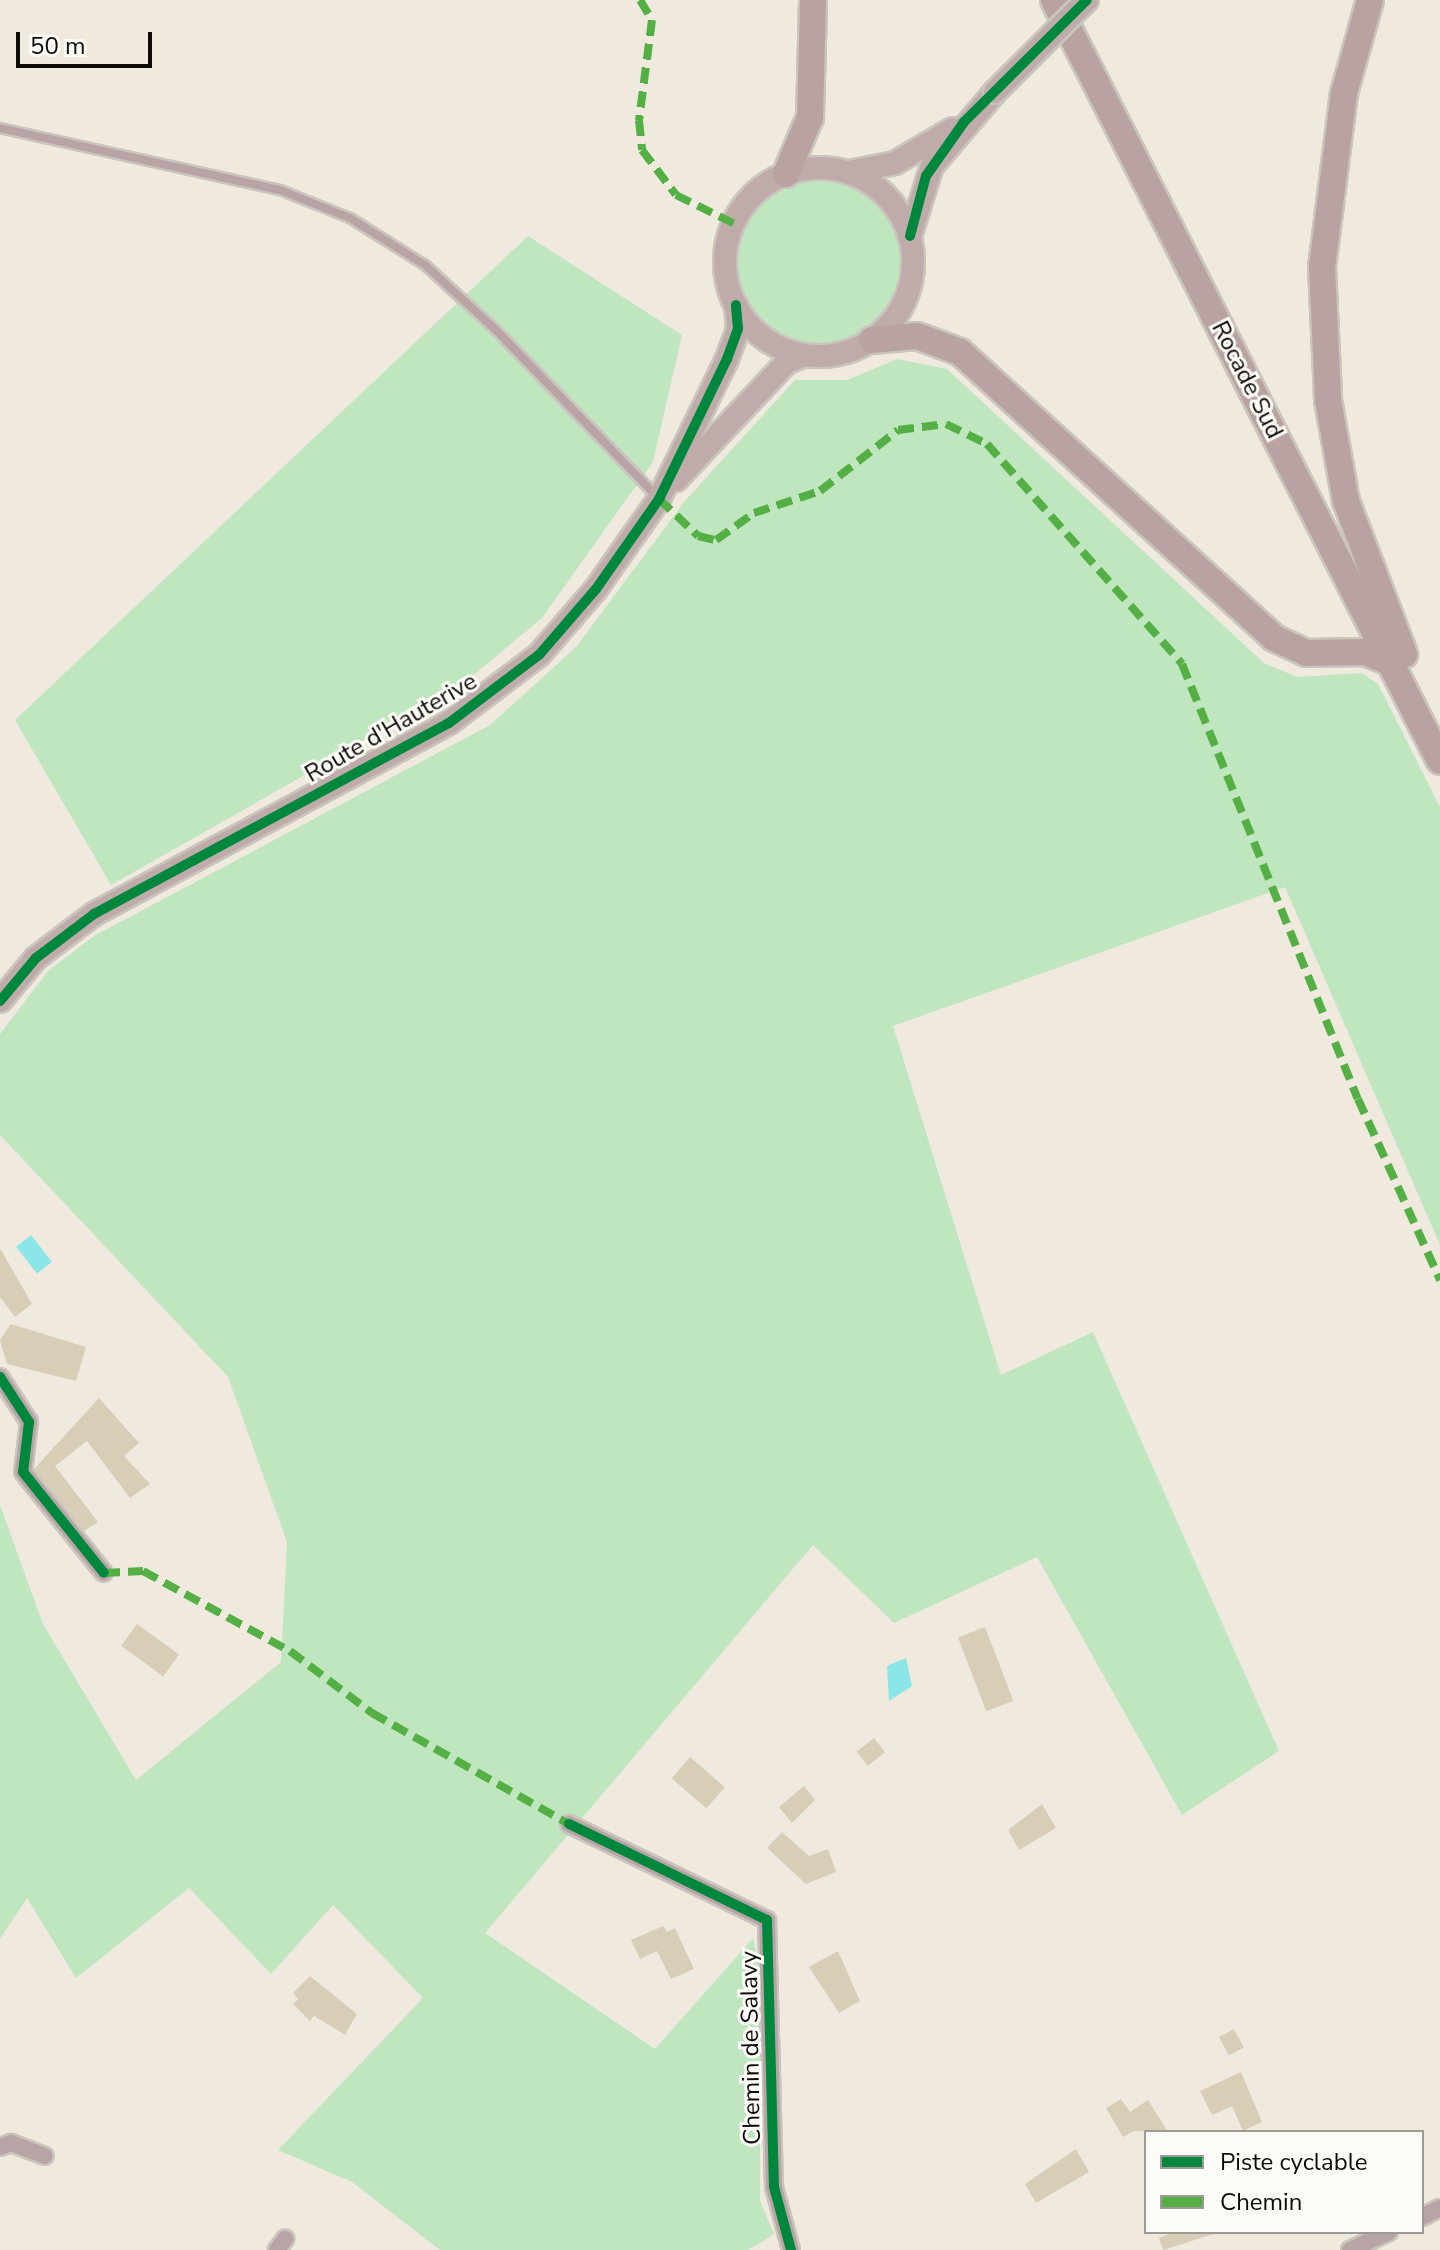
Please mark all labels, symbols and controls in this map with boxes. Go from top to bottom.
scale bar [20,16,156,66]
text: 50 m [30,30,86,62]
street label: Rocade Sud [1205,316,1289,444]
street label: Route d'Hauterive [300,667,482,789]
street label: Chemin de Salavy [735,1951,767,2145]
legend [1144,2130,1424,2234]
text: Piste cyclable [1220,2146,1367,2178]
text: Chemin [1220,2186,1302,2218]

